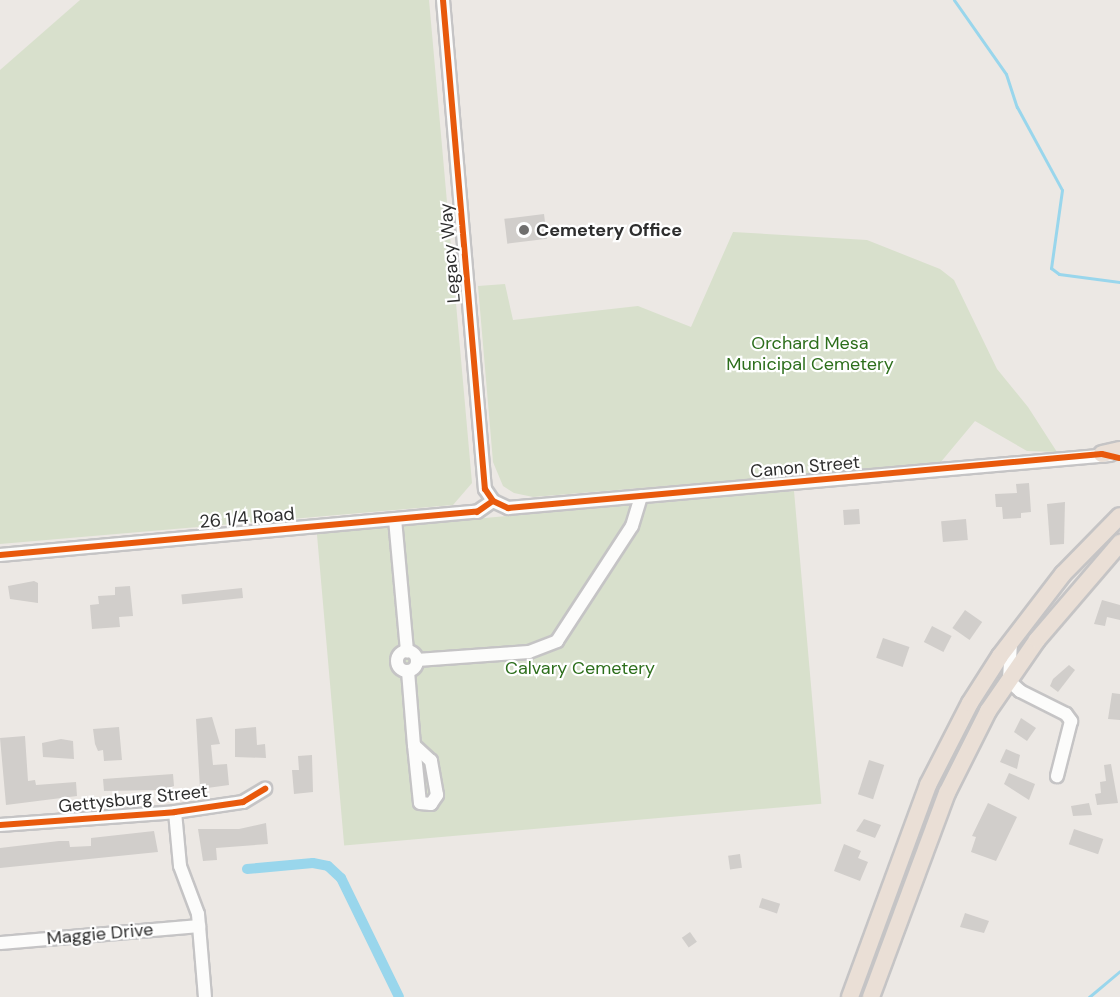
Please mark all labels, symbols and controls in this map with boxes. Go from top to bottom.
street label: Legacy Way [435,202,465,304]
place label: Cemetery Office [536,219,682,241]
marker: Cemetery Office [517,223,531,237]
park label: Orchard Mesa Municipal Cemetery [726,333,894,376]
street label: Canon Street [749,451,861,483]
street label: 26 1/4 Road [198,503,296,533]
park label: Calvary Cemetery [505,657,655,679]
street label: Gettysburg Street [57,780,209,818]
street label: Maggie Drive [46,919,154,949]

